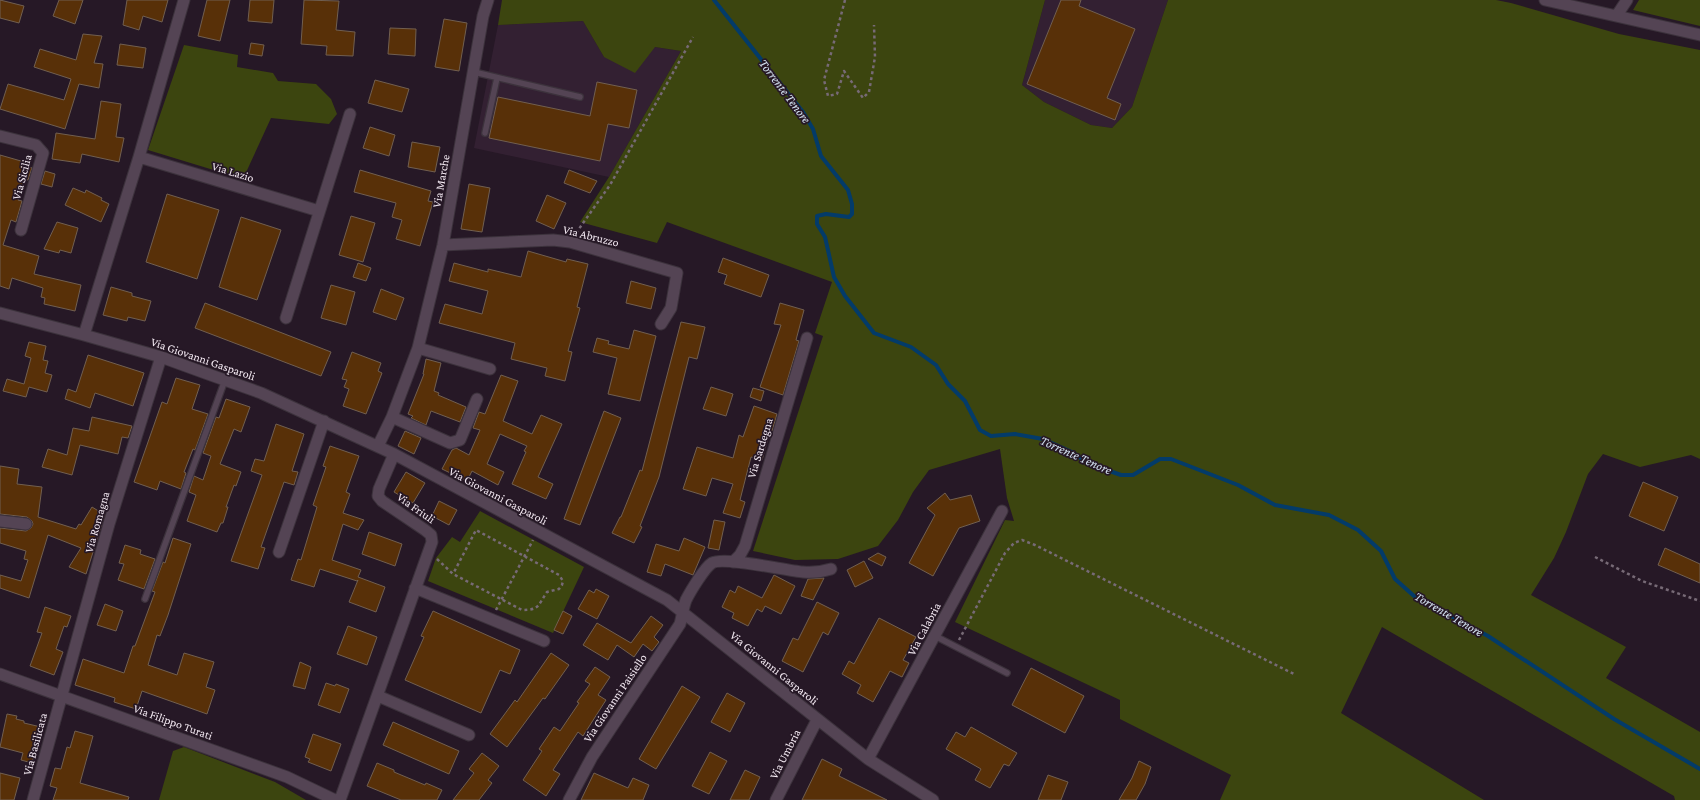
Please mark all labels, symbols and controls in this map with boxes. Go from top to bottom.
water label: Torrente Tenore [756,56,814,126]
street label: Via Sicilia [9,152,35,201]
street label: Via Marche [429,153,453,209]
street label: Via Lazio [210,159,256,185]
street label: Via Abruzzo [562,222,621,250]
street label: Via Giovanni Gasparoli [149,335,257,383]
street label: Via Sardegna [744,416,776,480]
water label: Torrente Tenore [1038,433,1114,477]
street label: Via Giovanni Gasparoli [446,464,550,528]
street label: Via Romagna [82,489,113,554]
street label: Via Friuli [394,490,438,526]
water label: Torrente Tenore [1412,588,1486,640]
street label: Via Calabria [904,600,944,658]
street label: Via Giovanni Gasparoli [727,628,821,708]
street label: Via Giovanni Paisiello [580,651,650,745]
street label: Via Filippo Turati [132,701,214,743]
street label: Via Basilicata [20,711,50,777]
street label: Via Umbria [766,726,804,781]

